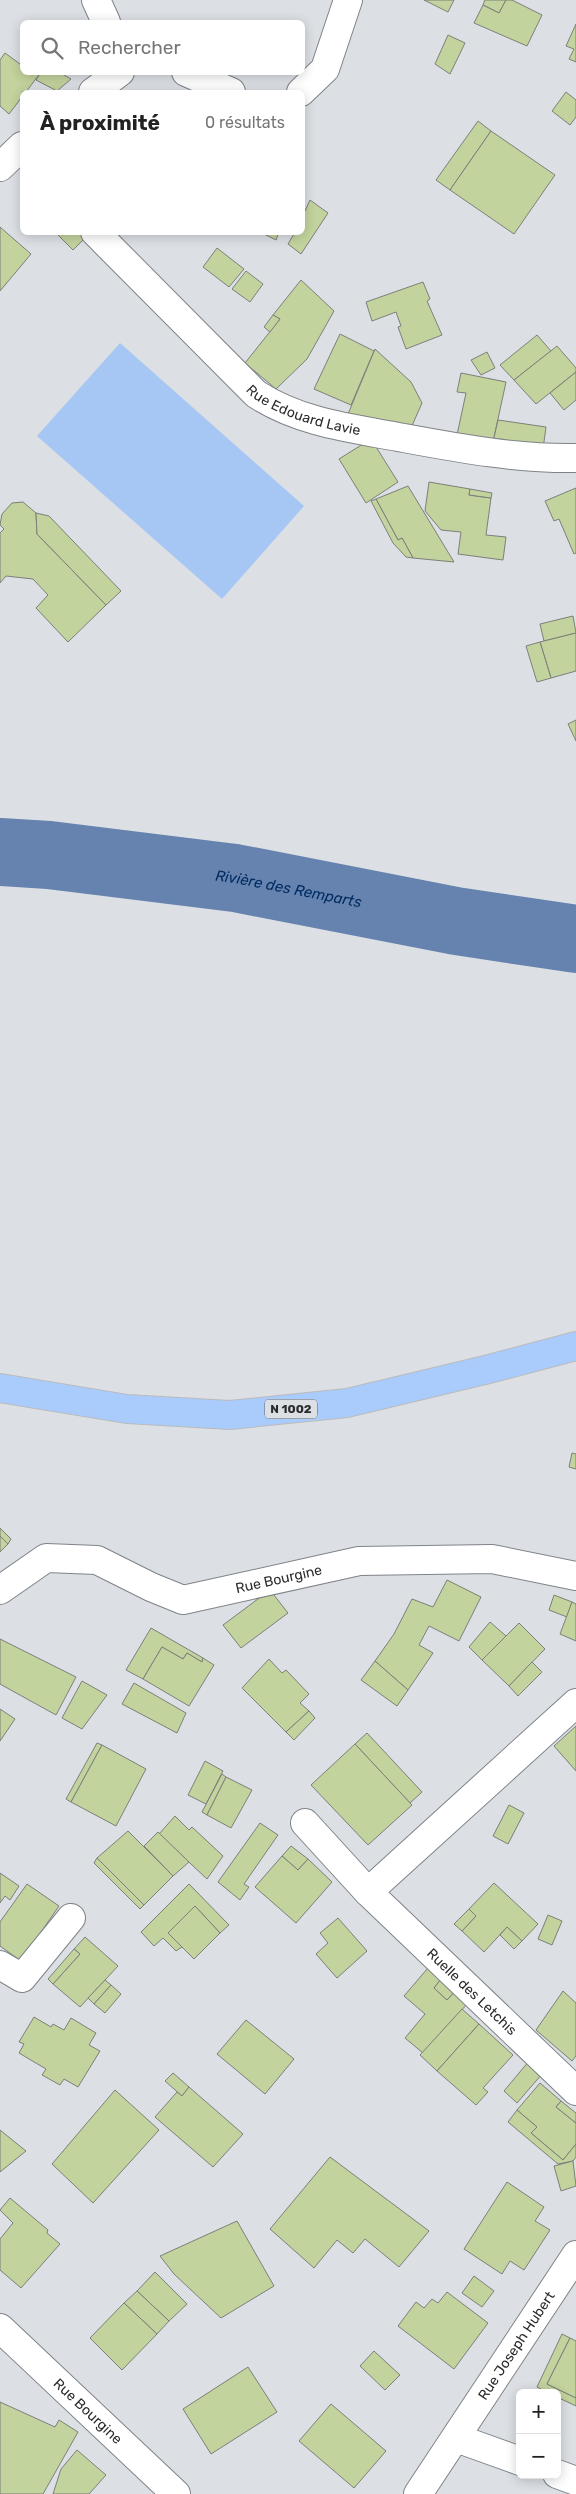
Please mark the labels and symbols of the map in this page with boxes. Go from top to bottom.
street label: Rue Edouard Lavie [243,381,362,439]
water label: Rivière des Remparts [214,867,363,912]
road number: N 1002 [265,1400,317,1418]
street label: Rue Bourgine [234,1561,324,1597]
street label: Ruelle des Letchis [423,1945,520,2039]
street label: Rue Joseph Hubert [475,2288,559,2403]
street label: Rue Bourgine [50,2375,126,2448]

